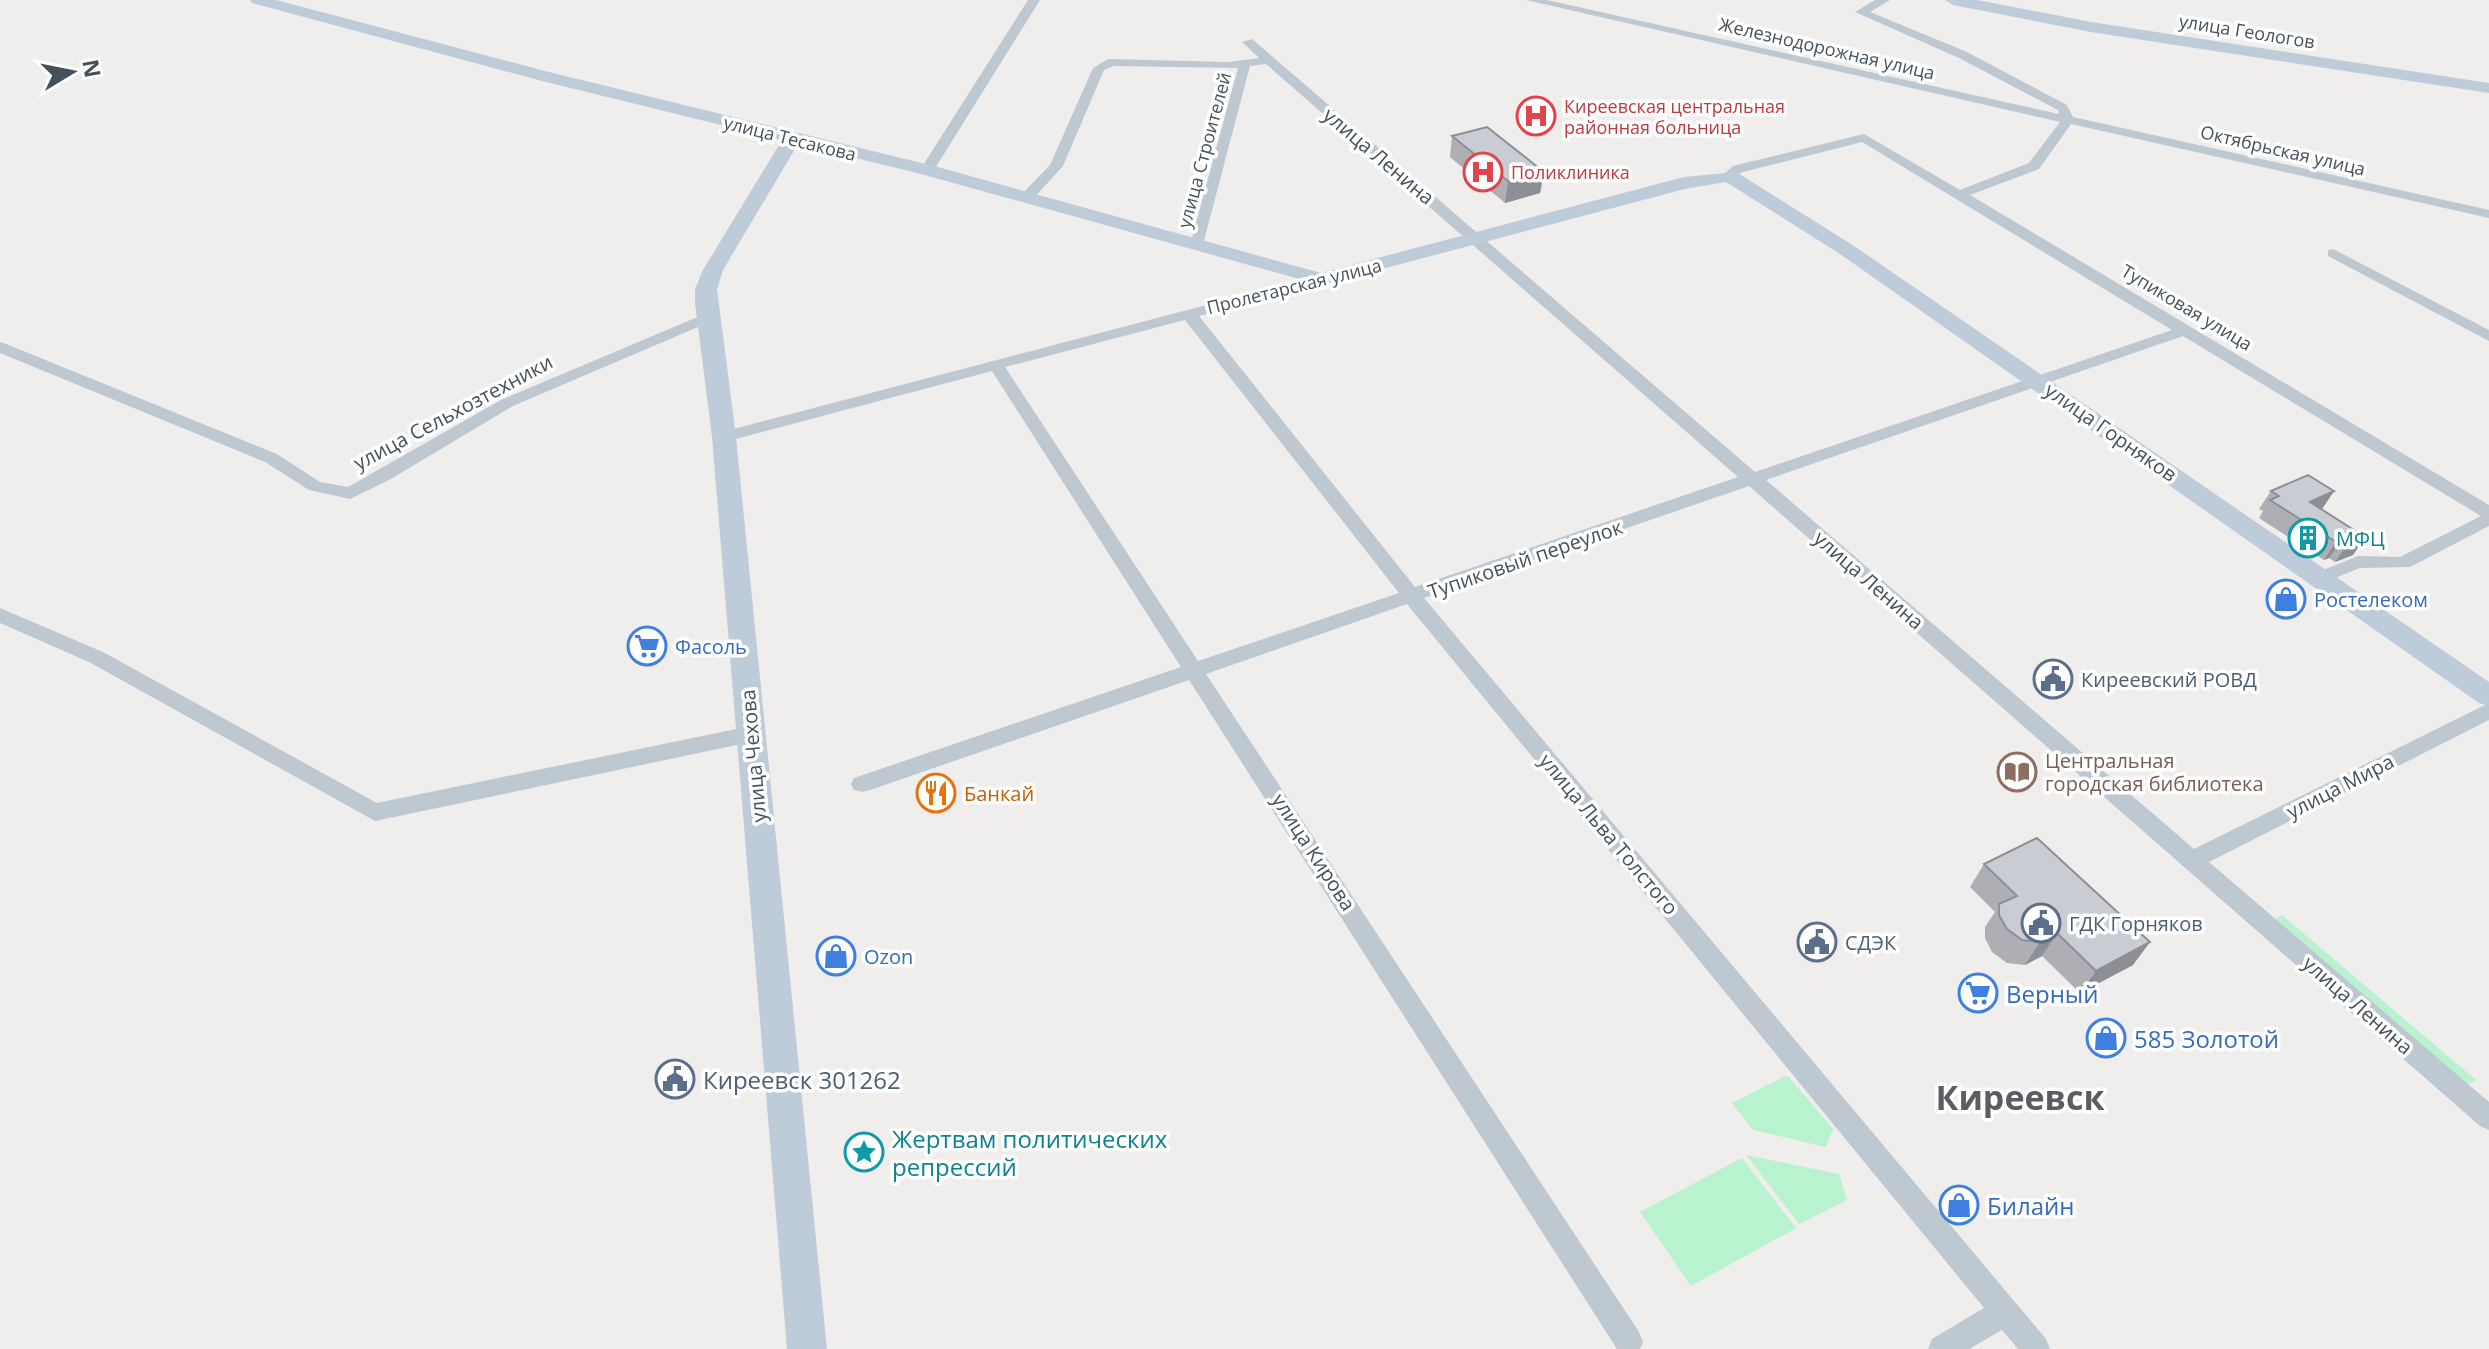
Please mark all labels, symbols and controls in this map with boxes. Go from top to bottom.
street label: улица Геологов [2177,8,2317,54]
street label: Железнодорожная улица [1717,11,1937,85]
north arrow [32,32,112,112]
text: N [76,57,109,80]
street label: улица Строителей [1172,70,1236,230]
place label: Киреевская центральная районная больница [1564,94,1785,139]
hospital icon: Киреевская центральная районная больница [1515,95,1557,137]
street label: улица Ленина [1318,101,1440,211]
street label: улица Тесакова [721,110,859,166]
street label: Октябрьская улица [2198,119,2368,181]
hospital icon: Поликлиника [1462,151,1504,193]
place label: Поликлиника [1511,160,1630,184]
street label: Пролетарская улица [1204,253,1384,319]
street label: Тупиковая улица [2117,258,2257,356]
street label: улица Сельхозтехники [349,348,557,476]
street label: улица Горняков [2040,376,2182,488]
street label: Тупиковый переулок [1424,513,1627,605]
building icon: МФЦ [2287,517,2329,559]
street label: улица Ленина [1808,525,1930,635]
place label: МФЦ [2336,525,2385,552]
shop icon: Ростелеком [2265,578,2307,620]
place label: Ростелеком [2314,586,2428,613]
supermarket icon: Фасоль [626,625,668,667]
place label: Фасоль [675,633,747,660]
public building icon: Киреевский РОВД [2032,658,2074,700]
place label: Киреевский РОВД [2081,666,2257,693]
street label: улица Чехова [734,688,772,824]
place label: Центральная городская библиотека [2045,747,2264,797]
street label: улица Мира [2282,747,2398,825]
street label: улица Льва Толстого [1533,748,1685,920]
library icon: Центральная городская библиотека [1996,751,2038,793]
restaurant icon: Банкай [915,772,957,814]
place label: Банкай [964,780,1034,807]
street label: улица Кирова [1266,788,1362,916]
public building icon: ГДК Горняков [2020,902,2062,944]
place label: ГДК Горняков [2069,910,2203,937]
public building icon: СДЭК [1796,921,1838,963]
place label: СДЭК [1845,929,1897,956]
shop icon: Ozon [815,935,857,977]
place label: Ozon [864,943,913,970]
street label: улица Ленина [2297,950,2419,1060]
supermarket icon: Верный [1957,972,1999,1014]
place label: Верный [2006,977,2099,1010]
shop icon: 585 Золотой [2085,1017,2127,1059]
place label: 585 Золотой [2134,1022,2279,1055]
public building icon: Киреевск 301262 [654,1058,696,1100]
place label: Киреевск 301262 [703,1063,901,1096]
district label: Киреевск [1936,1074,2105,1120]
place label: Жертвам политических репрессий [892,1122,1168,1183]
place icon: Жертвам политических репрессий [843,1131,885,1173]
shop icon: Билайн [1938,1184,1980,1226]
place label: Билайн [1987,1189,2074,1222]

